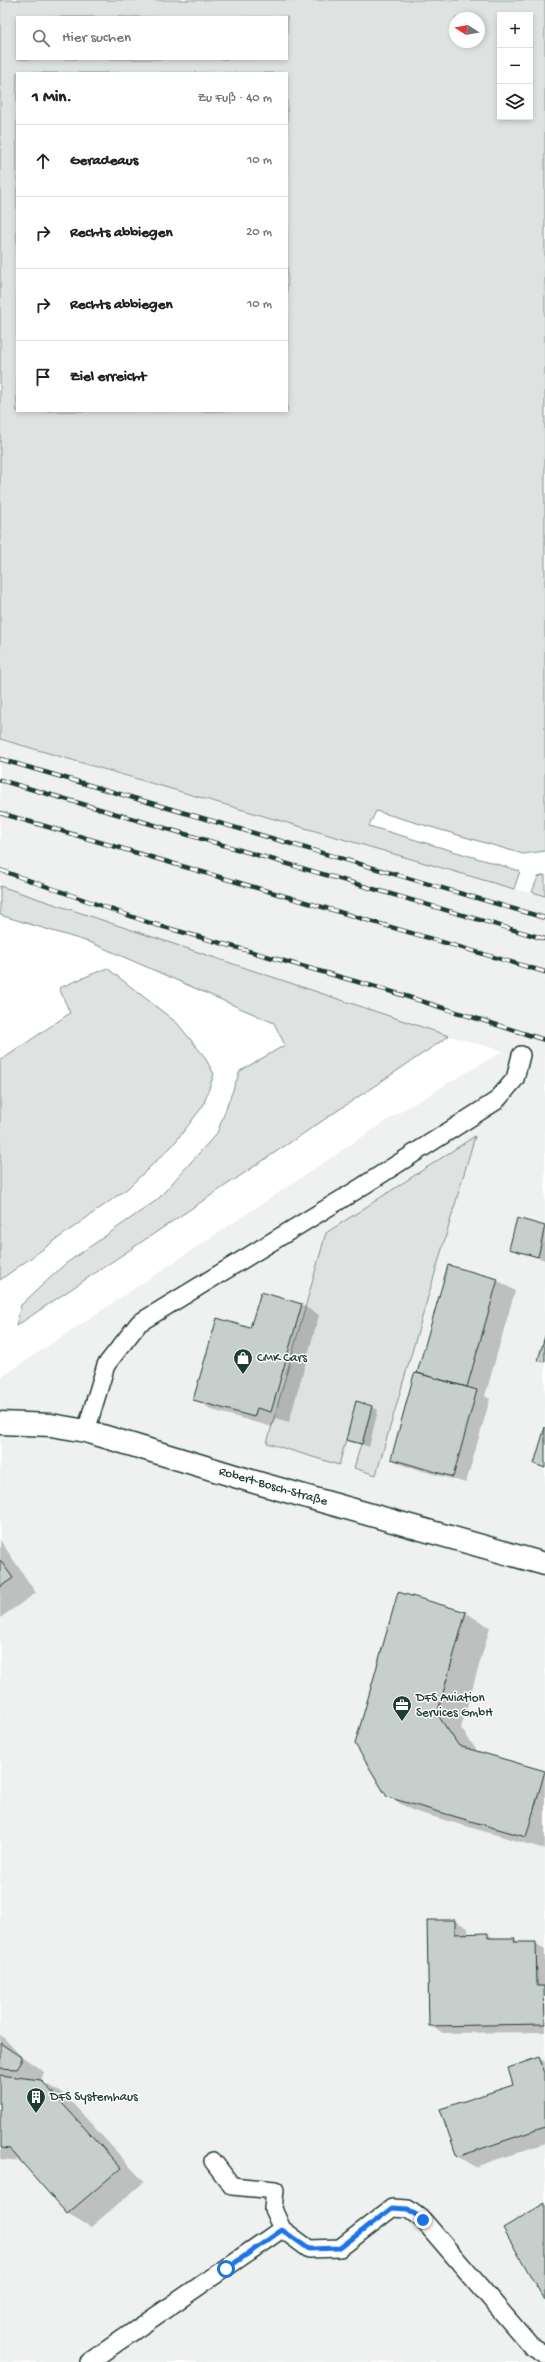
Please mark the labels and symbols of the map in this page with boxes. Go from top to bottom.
north arrow [449,12,485,48]
shop icon: CMK Cars [232,1347,254,1375]
place label: CMK Cars [257,1351,308,1366]
street label: Robert-Bosch-Straße [217,1464,329,1510]
place label: DFS Aviation Services GmbH [415,1691,493,1721]
office icon: DFS Aviation Services GmbH [391,1694,413,1722]
building icon: DFS Systemhaus [25,2086,47,2114]
place label: DFS Systemhaus [49,2090,139,2105]
route end [414,2211,432,2229]
route start [217,2260,235,2278]

